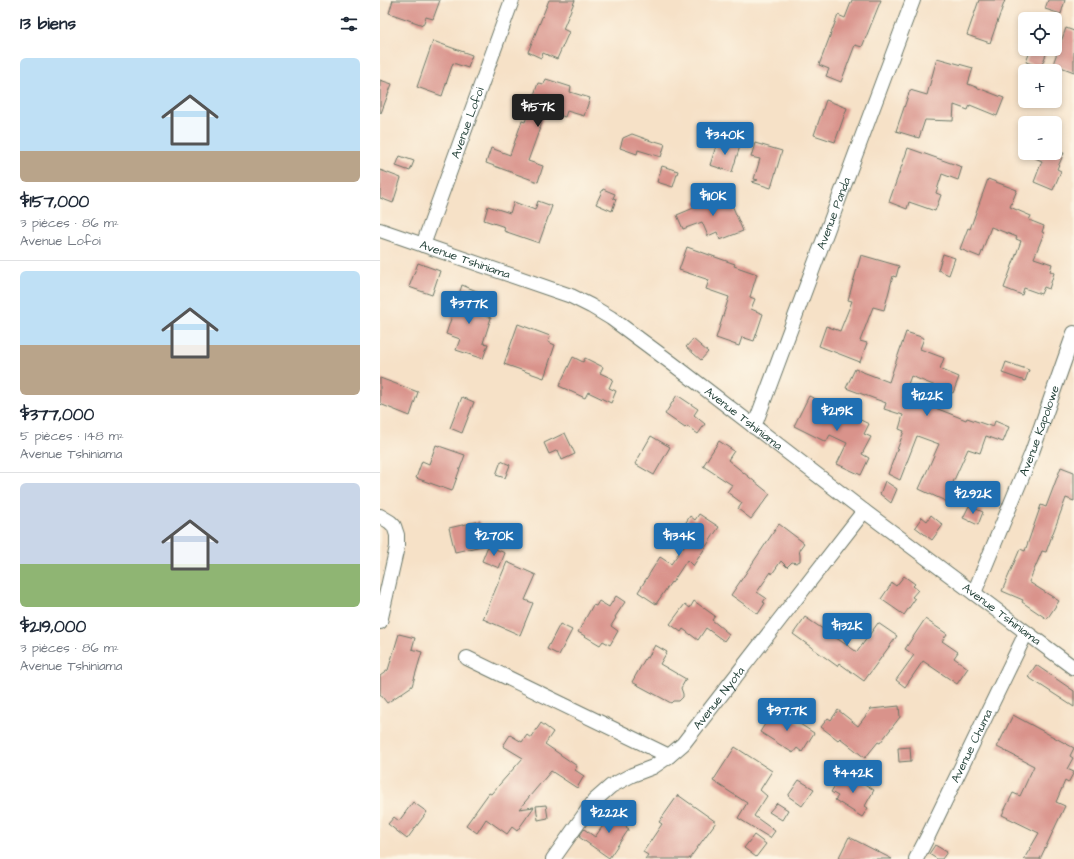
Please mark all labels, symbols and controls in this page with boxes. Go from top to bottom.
text: 13 biens [20,12,76,36]
map controls [1018,12,1062,160]
button: locate [1018,12,1062,56]
icon: filters [338,13,360,35]
button: + [1018,64,1062,108]
icon: home [154,84,226,156]
street label: Avenue Lofoi [447,85,489,161]
pin: $157K [510,94,566,128]
text: $157K [521,98,555,116]
button: − [1018,116,1062,160]
pin: $340K [697,122,753,156]
text: $340K [706,126,744,144]
street label: Avenue Panda [813,175,855,252]
pin: $110K [685,183,741,217]
text: $110K [700,187,726,205]
text: $157,000 [20,190,89,214]
text: 3 pièces · 86 m² [20,214,119,232]
text: Avenue Lofoi [20,232,101,250]
street label: Avenue Tshiniama [417,236,512,283]
pin: $377K [441,291,497,325]
text: $377K [450,295,488,313]
icon: home [154,297,226,369]
street label: Avenue Tshiniama [701,383,786,454]
pin: $122K [899,383,955,417]
street label: Avenue Kapolowe [1015,383,1064,479]
text: $122K [911,387,943,405]
pin: $219K [809,398,865,432]
text: $219K [821,402,853,420]
text: $377,000 [20,403,94,427]
text: 5 pièces · 148 m² [20,427,124,445]
text: Avenue Tshiniama [20,445,122,463]
pin: $292K [945,481,1001,515]
text: $292K [954,485,992,503]
icon: home [154,509,226,581]
pin: $270K [466,523,522,557]
pin: $134K [651,523,707,557]
text: $270K [475,527,513,545]
text: $134K [663,527,695,545]
street label: Avenue Tshiniama [959,579,1044,650]
pin: $132K [819,613,875,647]
text: $219,000 [20,615,86,639]
text: $132K [832,617,862,635]
text: 3 pièces · 86 m² [20,639,119,657]
text: Avenue Tshiniama [20,657,122,675]
street label: Avenue Nyota [689,663,749,733]
pin: $97.7K [754,698,820,732]
text: $97.7K [767,702,807,720]
street label: Avenue Chuma [947,706,997,786]
pin: $442K [825,760,881,794]
text: $442K [833,764,873,782]
pin: $222K [581,800,637,834]
text: $222K [590,804,628,822]

